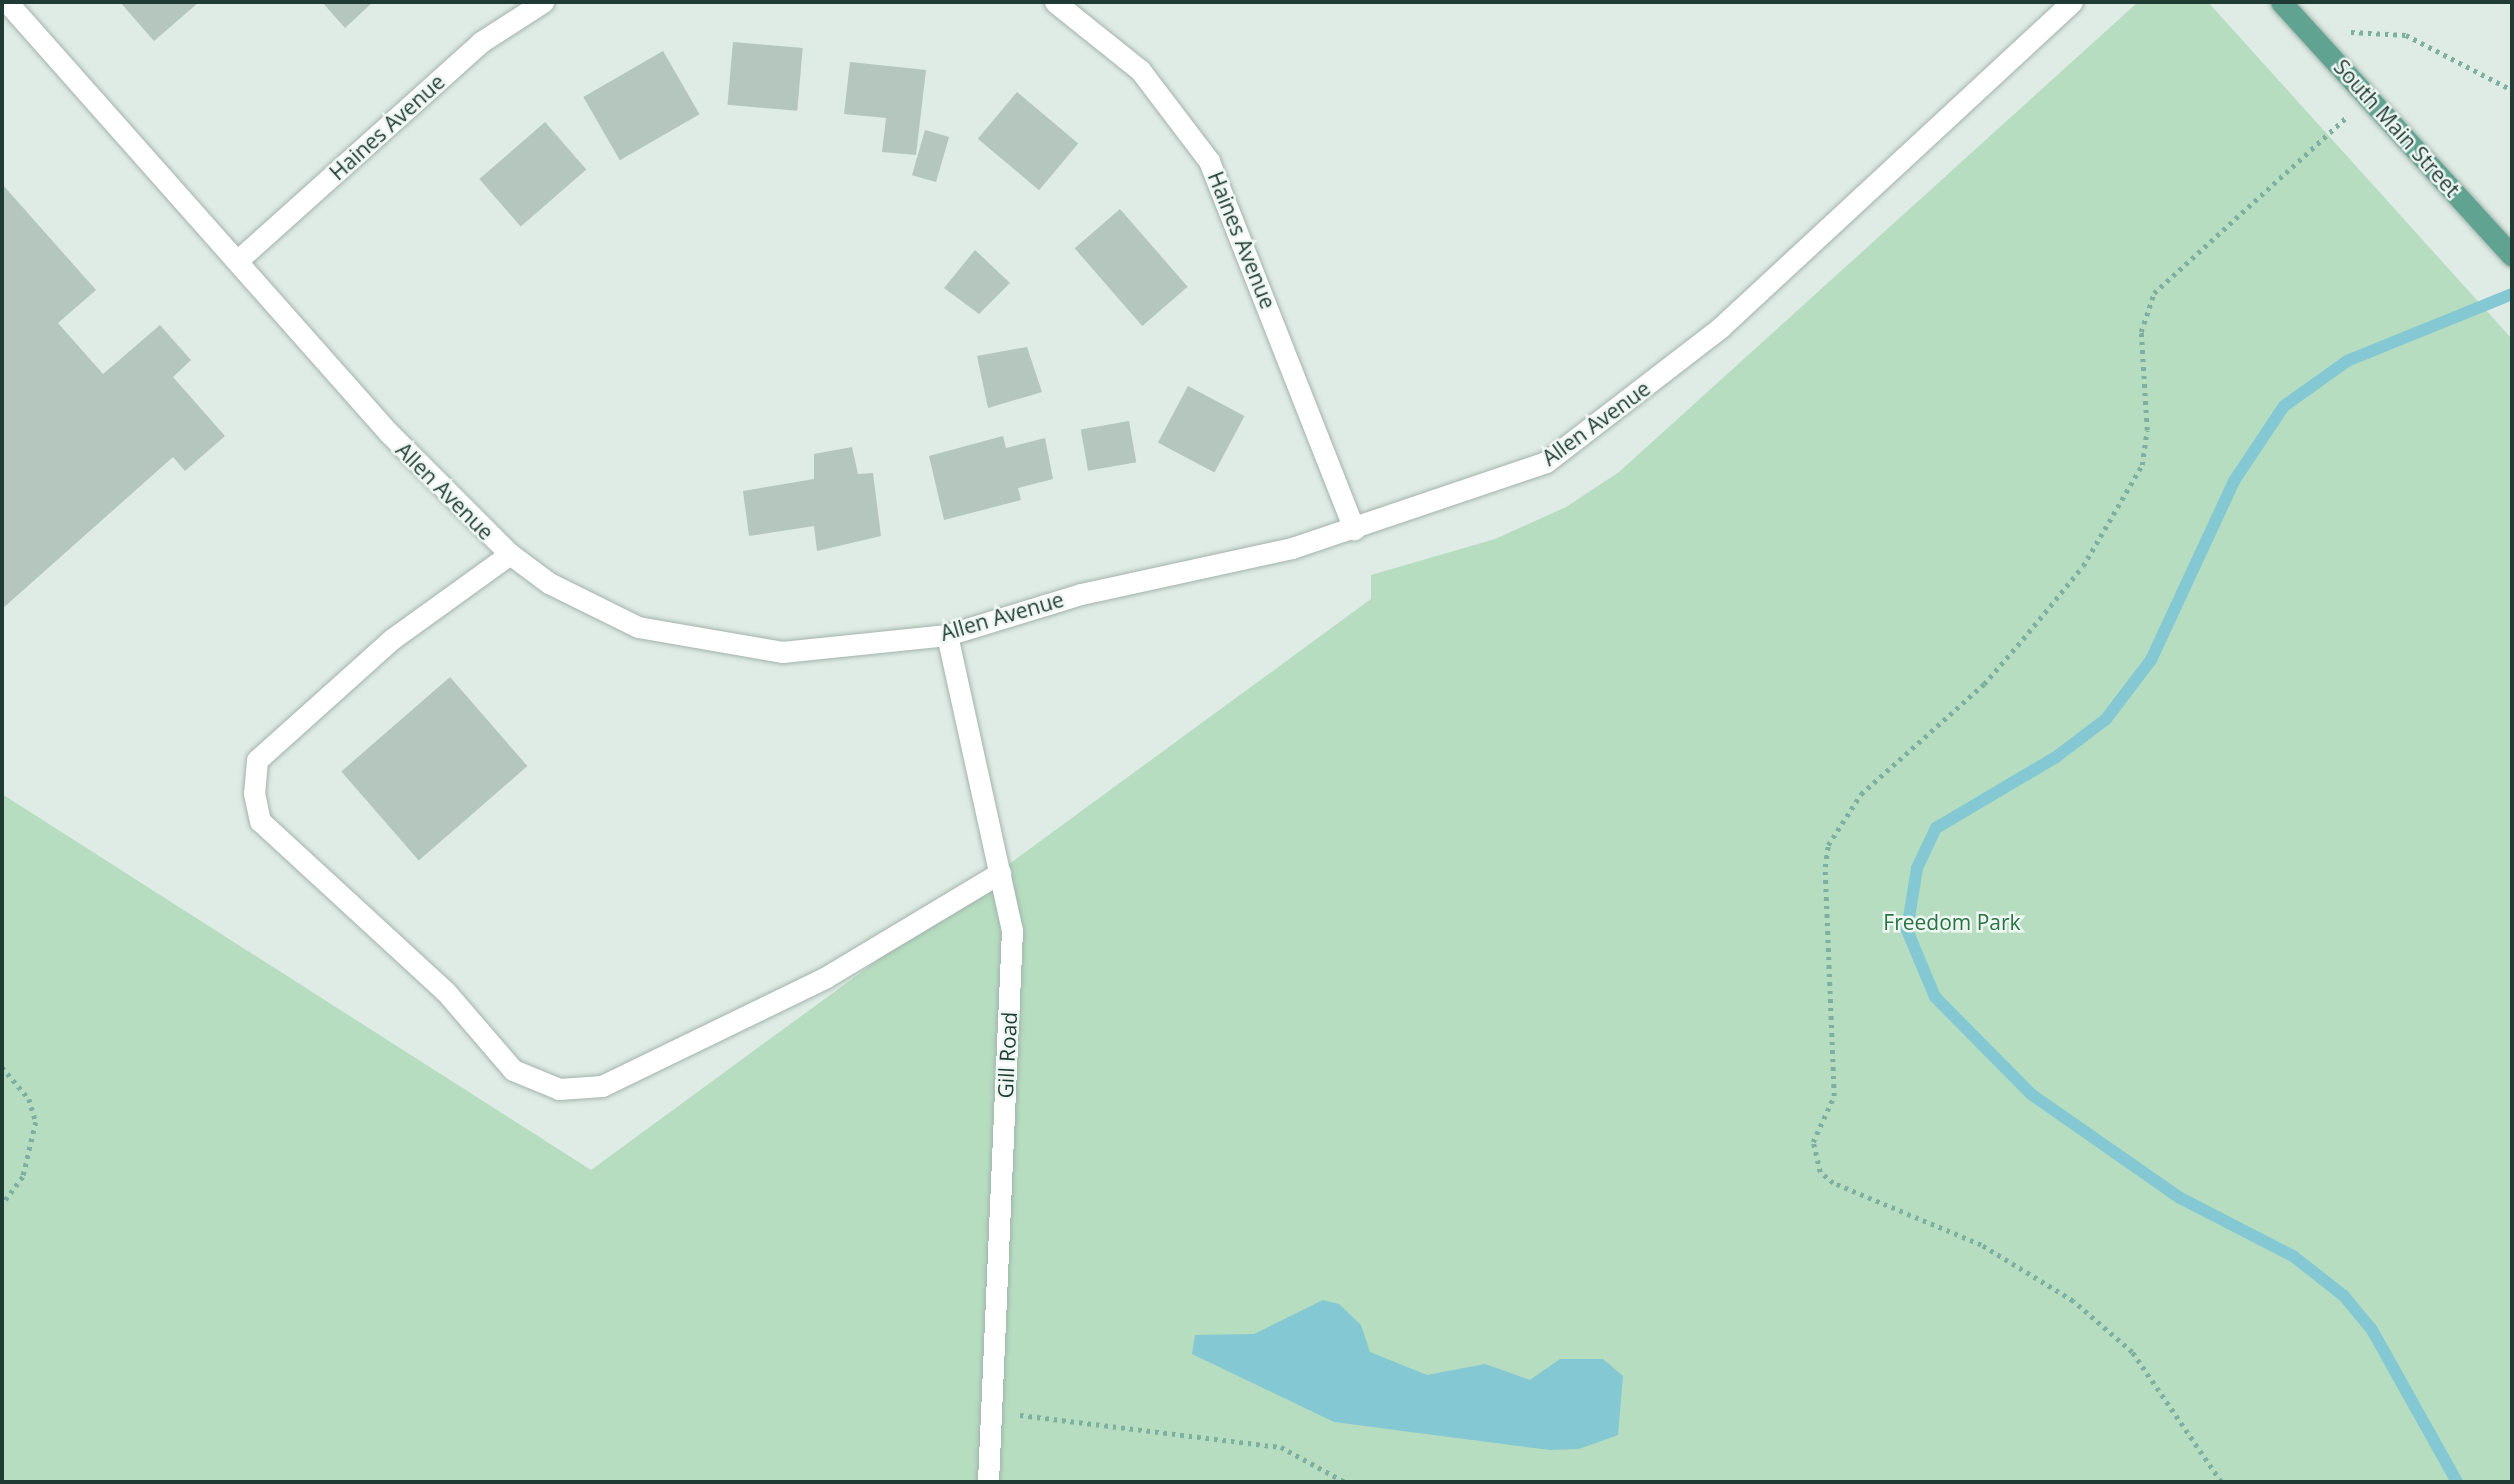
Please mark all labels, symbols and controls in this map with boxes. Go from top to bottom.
street label: South Main Street [2329,54,2465,202]
street label: Haines Avenue [324,69,450,185]
street label: Haines Avenue [1203,168,1281,312]
street label: Allen Avenue [1537,375,1655,471]
street label: Allen Avenue [391,437,499,545]
street label: Allen Avenue [937,586,1067,646]
park label: Freedom Park [1883,909,2021,935]
street label: Gill Road [992,1011,1022,1099]

